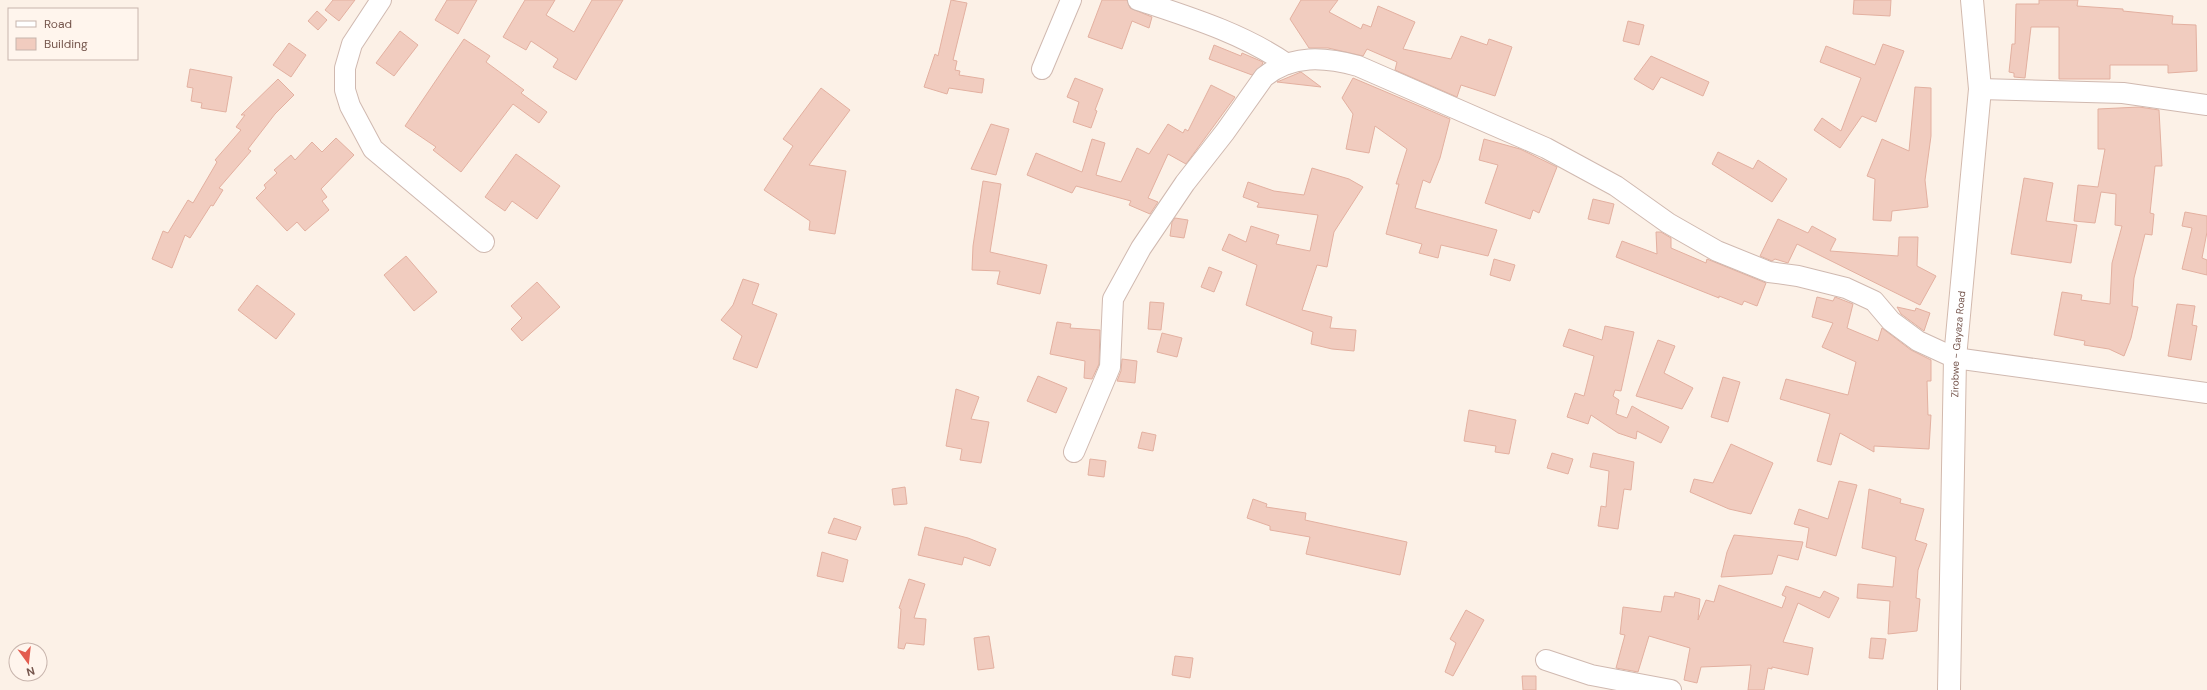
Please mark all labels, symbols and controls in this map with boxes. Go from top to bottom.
legend [8,8,138,60]
text: Road [44,16,72,32]
text: Building [44,36,88,52]
street label: Zirobwe - Gayaza Road [1948,290,1968,398]
north arrow [8,642,48,682]
text: N [25,664,36,679]

